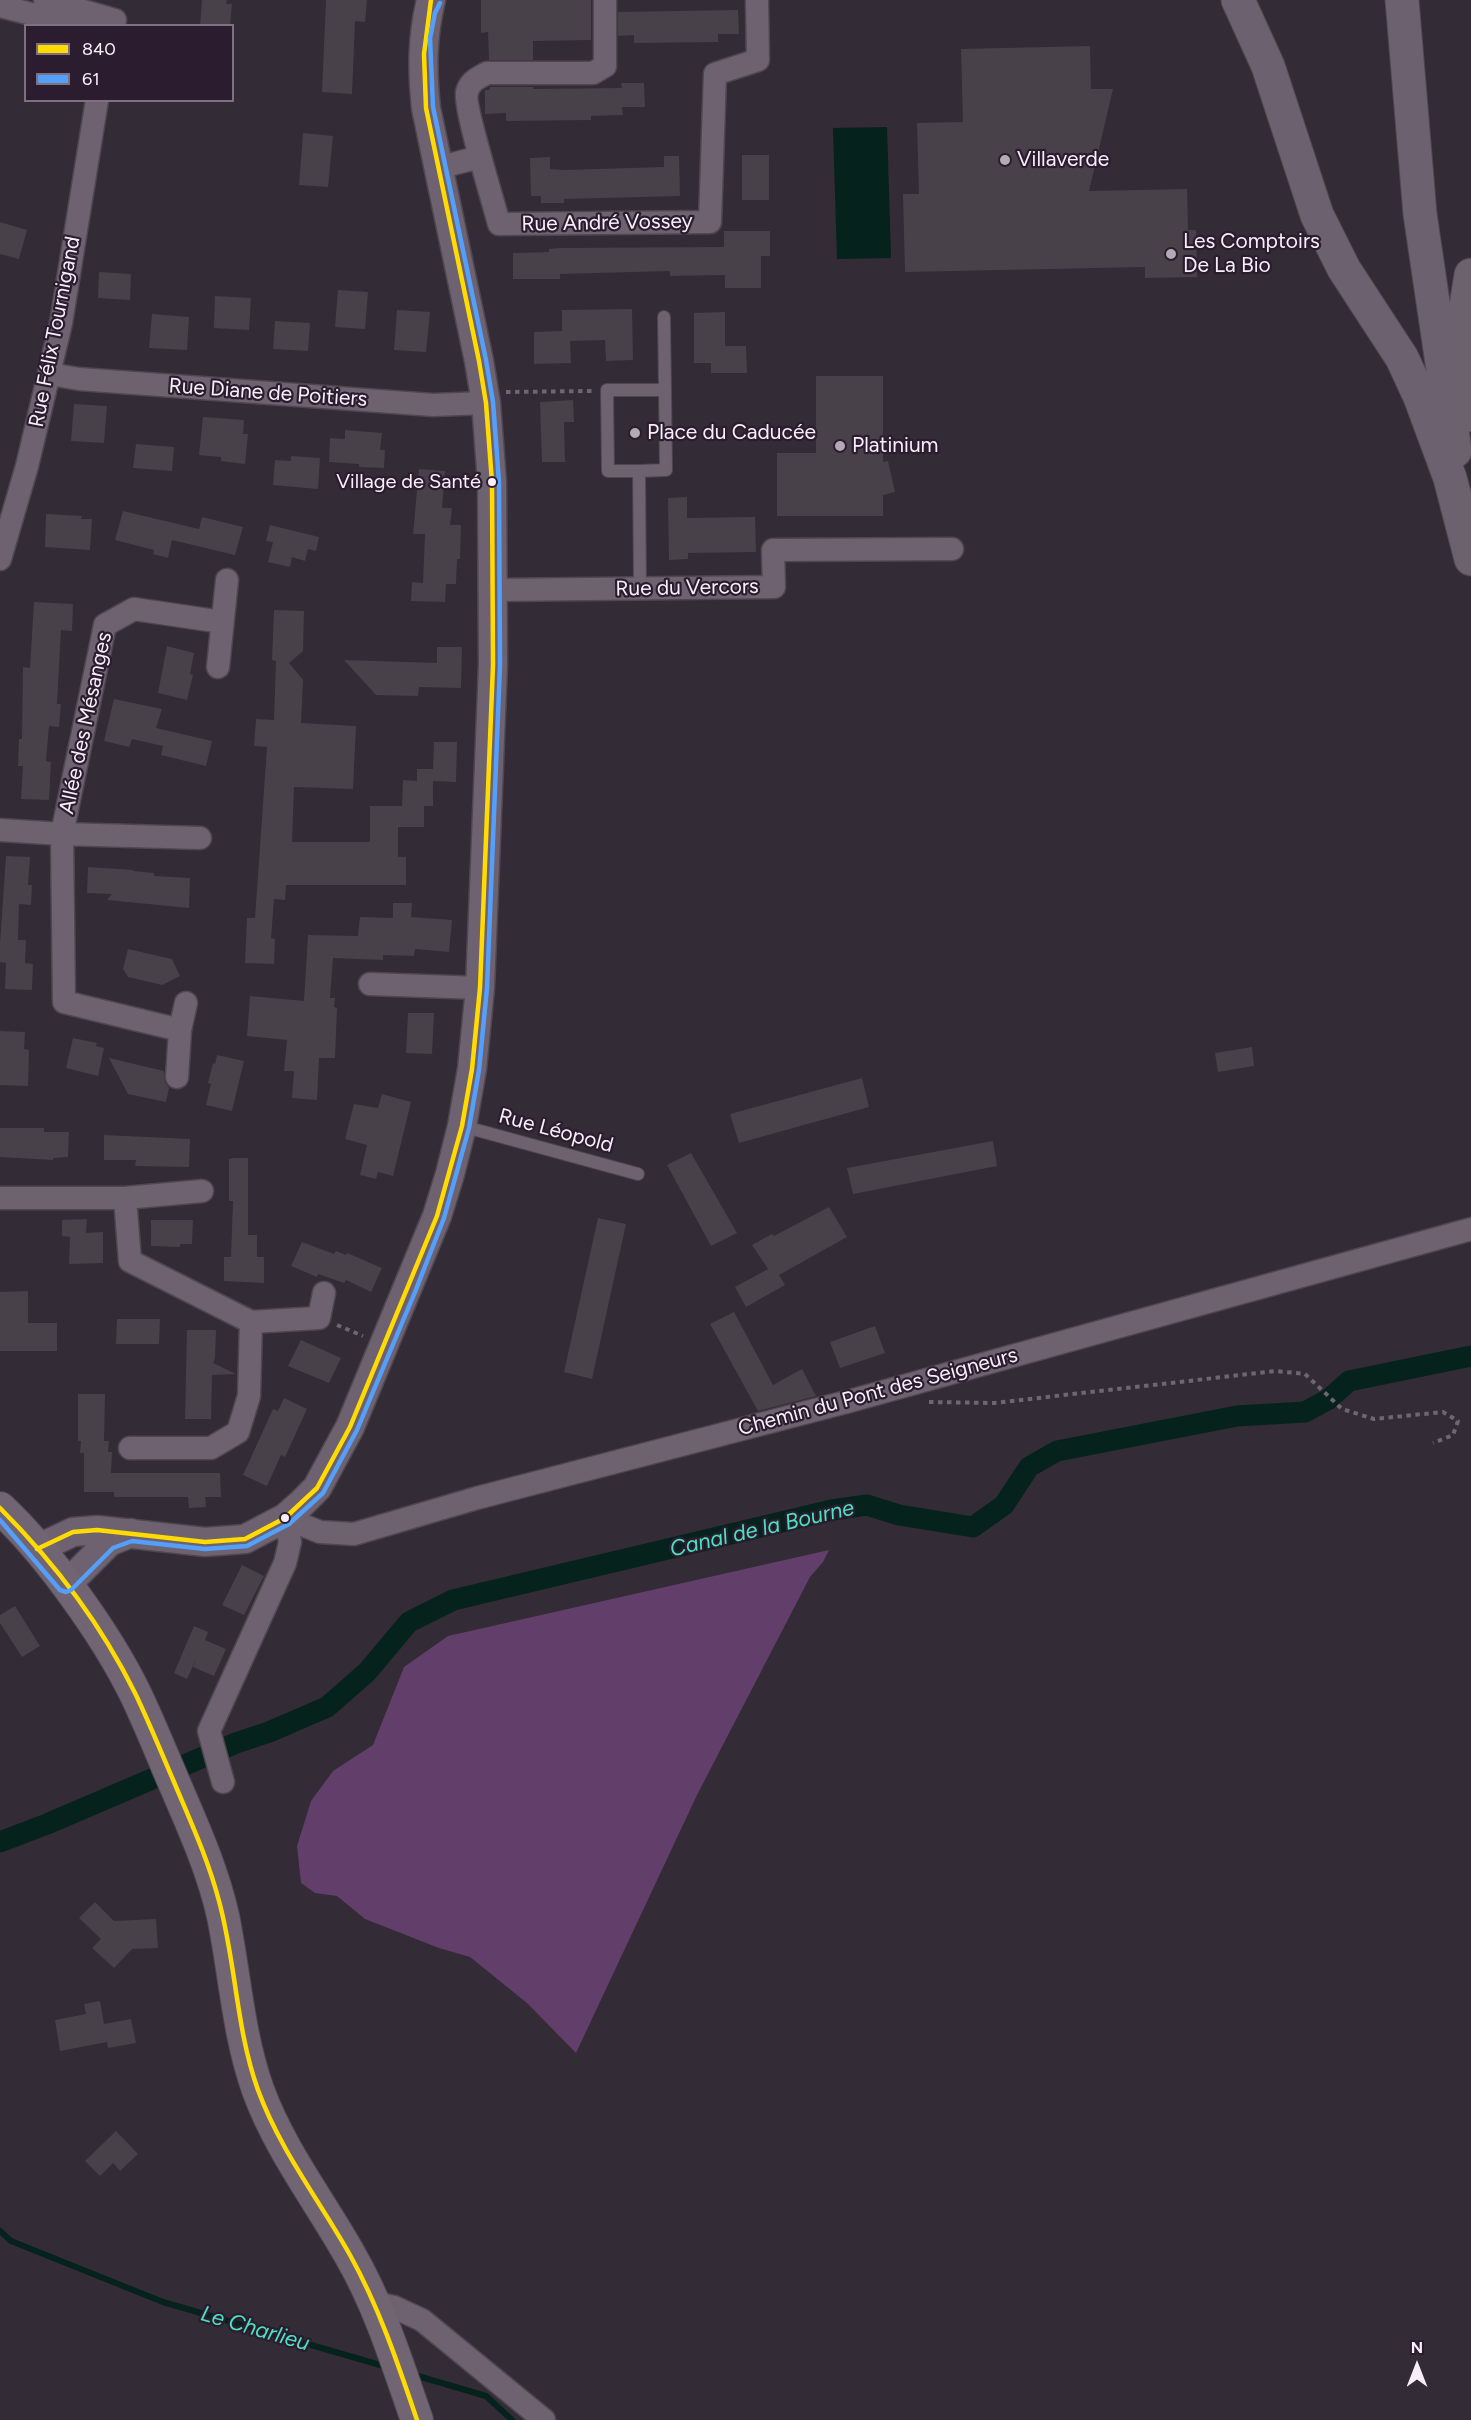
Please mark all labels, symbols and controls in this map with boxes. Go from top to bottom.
legend [24,24,234,102]
text: 840 [82,38,116,60]
text: 61 [82,68,100,90]
place label: Villaverde [1017,147,1109,173]
marker: Villaverde [998,153,1012,167]
street label: Rue André Vossey [521,209,693,237]
place label: Les Comptoirs De La Bio [1183,229,1320,279]
street label: Rue Félix Tournigand [24,234,86,430]
marker: Les Comptoirs De La Bio [1164,247,1178,261]
street label: Rue Diane de Poitiers [168,373,368,413]
place label: Place du Caducée [647,420,816,446]
marker: Place du Caducée [628,426,642,440]
place label: Platinium [852,433,938,459]
marker: Platinium [833,439,847,453]
place label: Village de Santé [336,470,481,494]
marker: Village de Santé [486,476,498,488]
street label: Rue du Vercors [615,574,759,602]
street label: Allée des Mésanges [54,630,118,816]
street label: Rue Léopold [496,1104,616,1158]
street label: Chemin du Pont des Seigneurs [736,1343,1020,1441]
water label: Canal de la Bourne [667,1495,857,1563]
unlabelled marker [279,1512,291,1524]
water label: Le Charlieu [198,2301,312,2357]
north arrow [1387,2336,1447,2396]
text: N [1411,2338,1423,2357]

